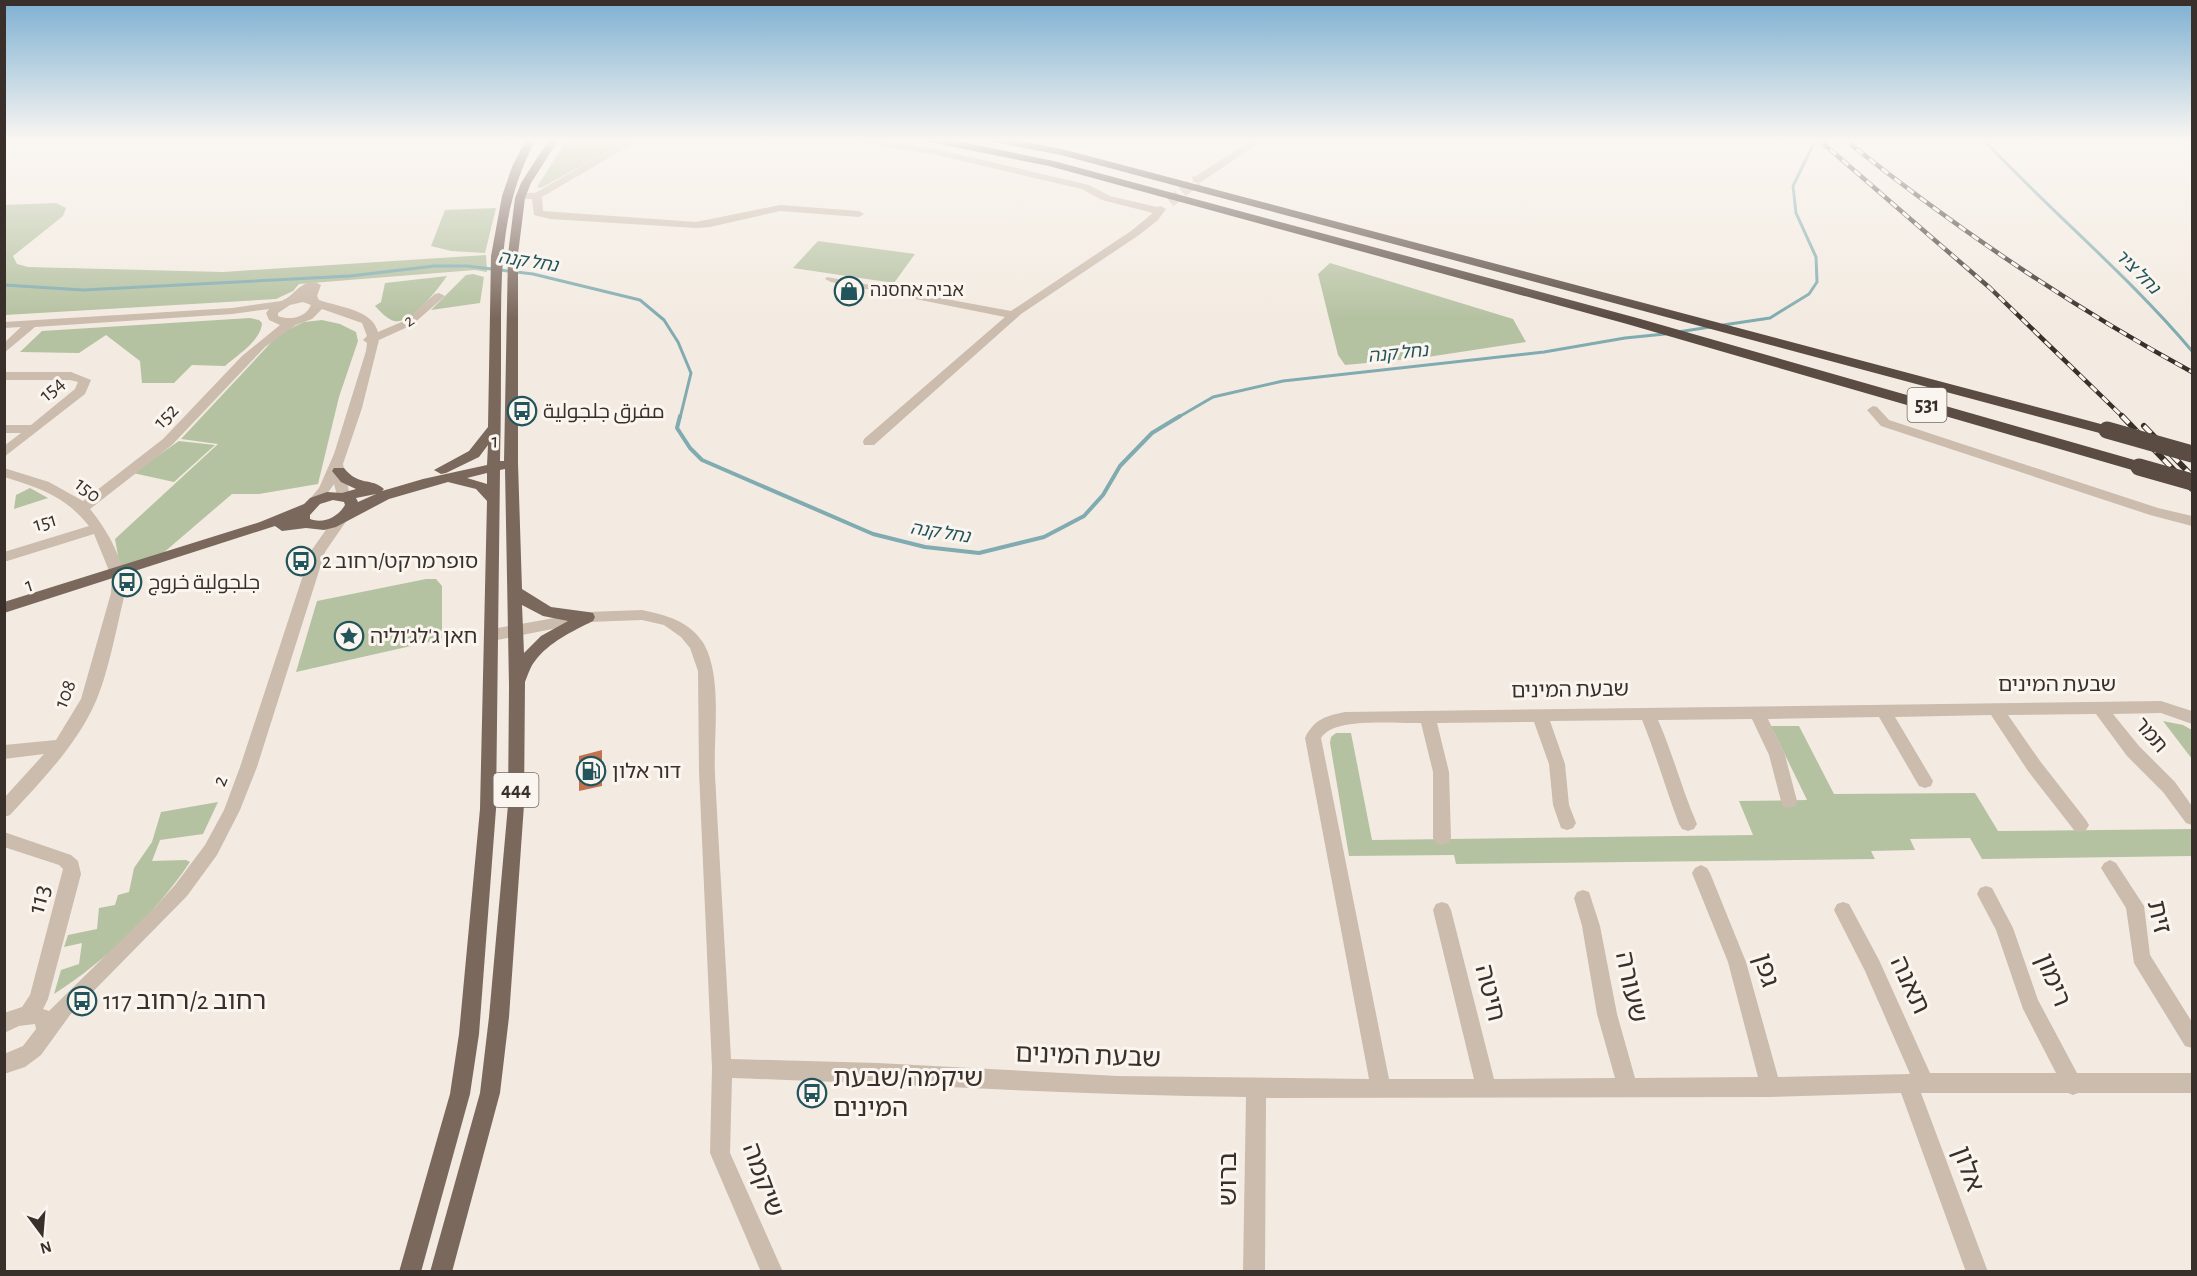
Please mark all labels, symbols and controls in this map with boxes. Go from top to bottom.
water label: נחל ציר [2111,246,2164,299]
water label: נחל קנה [497,248,560,276]
shop icon: אביה אחסנה [833,275,865,307]
place label: אביה אחסנה [870,282,964,300]
street label: 2 [401,311,417,331]
water label: נחל קנה [1367,342,1430,366]
street label: 154 [35,373,69,405]
road number: 531 [1908,388,1946,422]
bus stop icon: مفرق جلجولية [506,395,538,427]
street label: 152 [150,400,182,432]
place label: مفرق جلجولية [543,401,665,424]
street label: 1 [491,430,499,452]
street label: 150 [71,473,105,507]
street label: 151 [31,509,59,535]
water label: נחל קנה [909,519,972,547]
bus stop icon: סופרמרקט/רחוב 2 [285,545,317,577]
place label: סופרמרקט/רחוב 2 [322,551,478,572]
bus stop icon: جلجولية خروج [111,566,143,598]
place label: جلجولية خروج [148,572,260,596]
street label: 1 [22,574,36,596]
place icon: חאן ג'לג'וליה [333,620,365,652]
place label: חאן ג'לג'וליה [370,626,477,647]
street label: שבעת המינים [1998,674,2116,695]
street label: 108 [50,677,80,711]
street label: שבעת המינים [1511,678,1629,702]
street label: תמר [2130,714,2172,756]
fuel station icon: דור אלון [575,755,607,787]
place label: דור אלון [612,761,681,782]
street label: 2 [208,773,232,789]
road number: 444 [494,773,538,807]
street label: 113 [23,882,55,916]
street label: זית [2143,898,2175,936]
street label: שעורה [1611,949,1651,1025]
street label: גפן [1749,950,1783,990]
street label: רימון [2031,950,2075,1010]
street label: תאנה [1885,952,1935,1018]
street label: חיטה [1470,962,1510,1024]
bus stop icon: רחוב 2/רחוב 117 [66,985,98,1017]
place label: רחוב 2/רחוב 117 [103,988,266,1014]
street label: שבעת המינים [1015,1040,1161,1072]
place label: שיקמה/שבעת המינים [833,1065,983,1121]
bus stop icon: שיקמה/שבעת המינים [796,1077,828,1109]
street label: שיקמה [738,1140,788,1220]
street label: אלון [1948,1143,1988,1195]
street label: ברוש [1215,1152,1241,1206]
north arrow [12,1204,72,1264]
text: N [38,1238,53,1257]

